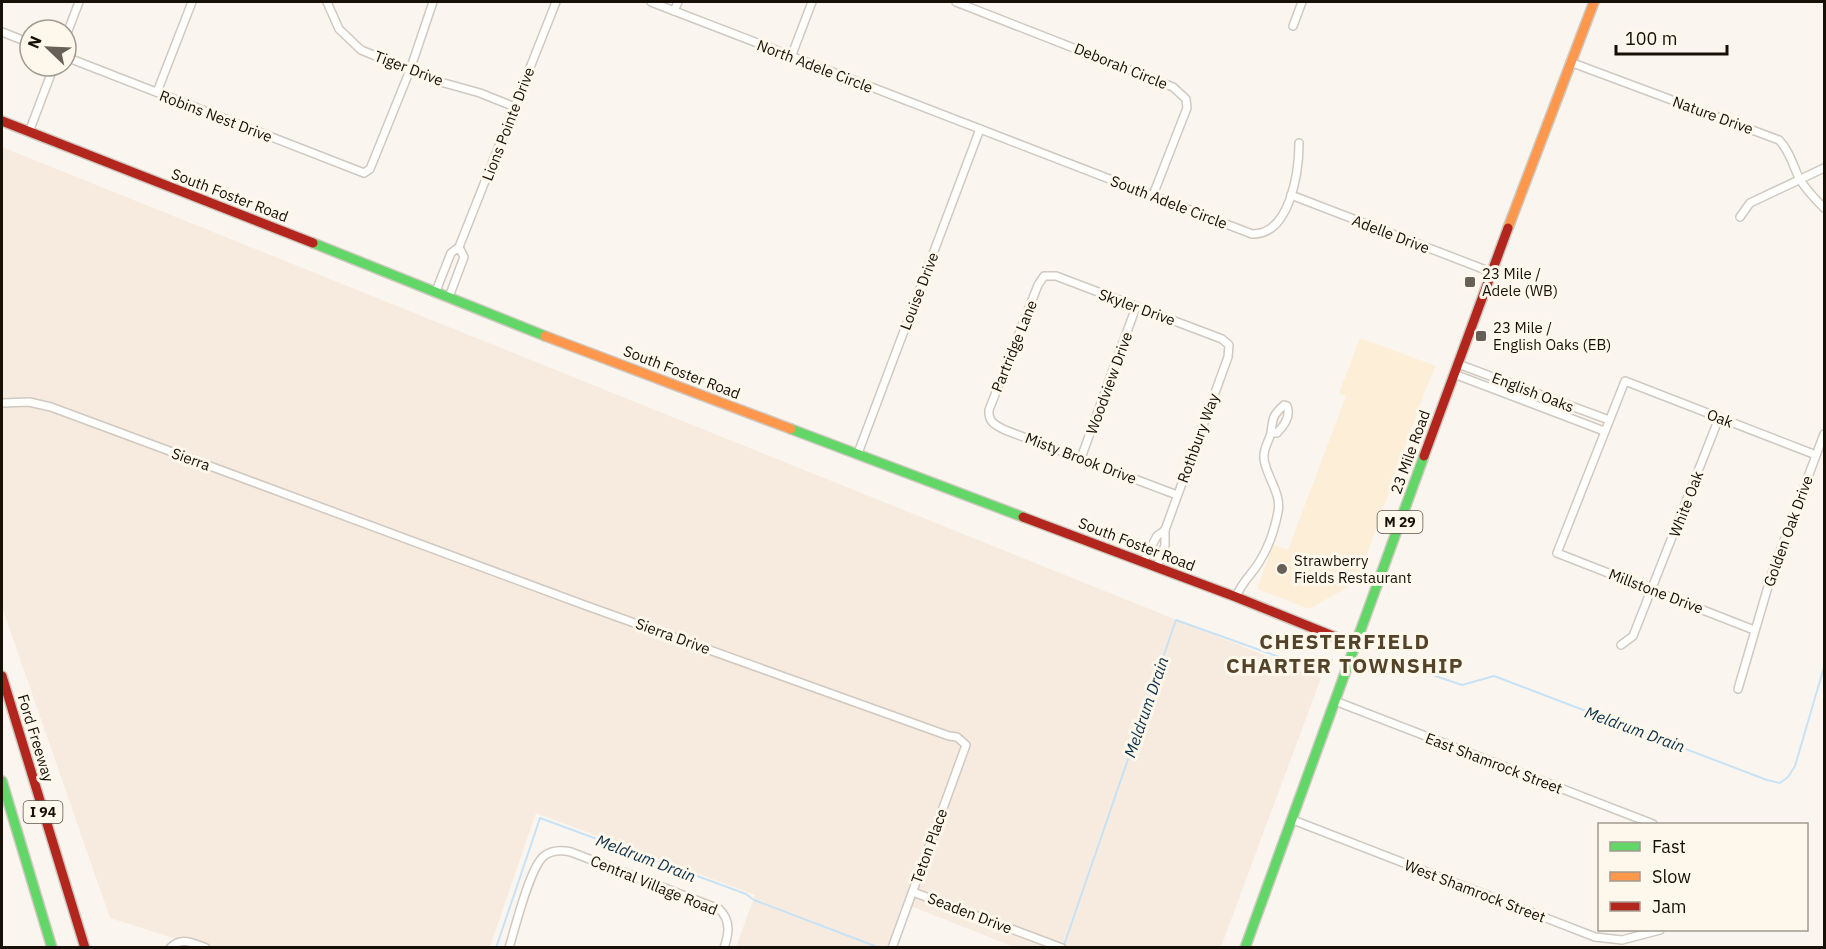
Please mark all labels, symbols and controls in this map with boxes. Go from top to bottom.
north arrow [18,18,78,78]
scale bar [1616,18,1727,56]
text: 100 m [1625,27,1677,50]
text: N [23,33,46,51]
street label: North Adele Circle [754,35,876,97]
street label: Deborah Circle [1071,39,1171,93]
street label: Tiger Drive [372,46,446,90]
street label: Lions Pointe Drive [478,64,538,184]
street label: Robins Nest Drive [157,86,275,146]
street label: Nature Drive [1670,92,1756,138]
street label: South Foster Road [169,164,291,226]
street label: South Adele Circle [1108,171,1230,233]
street label: Adelle Drive [1350,211,1432,257]
street label: Louise Drive [895,249,943,333]
place label: 23 Mile / Adele (WB) [1482,264,1558,300]
marker: 23 Mile / Adele (WB) [1463,275,1477,289]
street label: Skyler Drive [1096,284,1178,330]
street label: Partridge Lane [987,297,1041,395]
place label: 23 Mile / English Oaks (EB) [1493,318,1611,354]
street label: Woodview Drive [1082,329,1136,437]
marker: 23 Mile / English Oaks (EB) [1474,329,1488,343]
street label: South Foster Road [621,341,743,403]
street label: English Oaks [1489,368,1577,416]
street label: Rothbury Way [1173,390,1223,485]
street label: Oak [1704,404,1736,432]
street label: 23 Mile Road [1386,407,1434,497]
street label: Misty Brook Drive [1023,428,1139,488]
street label: Sierra [169,443,213,475]
street label: White Oak [1665,468,1707,540]
street label: Golden Oak Drive [1759,473,1817,589]
road number: M 29 [1378,511,1422,533]
street label: South Foster Road [1076,513,1198,575]
place label: Strawberry Fields Restaurant [1294,551,1412,587]
marker: Strawberry Fields Restaurant [1275,562,1289,576]
street label: Millstone Drive [1606,564,1706,618]
street label: Sierra Drive [633,614,713,658]
district label: CHESTERFIELD CHARTER TOWNSHIP [1226,627,1464,679]
water label: Meldrum Drain [1119,654,1173,760]
street label: Ford Freeway [14,692,59,785]
water label: Meldrum Drain [1582,702,1688,756]
street label: East Shamrock Street [1423,728,1565,798]
road number: I 94 [24,801,63,823]
street label: Teton Place [907,806,951,886]
legend [1598,823,1808,931]
water label: Meldrum Drain [593,830,699,886]
text: Fast [1652,835,1686,858]
street label: Central Village Road [588,851,720,919]
street label: West Shamrock Street [1402,855,1548,927]
text: Slow [1652,865,1691,888]
street label: Seaden Drive [925,888,1015,938]
text: Jam [1652,895,1687,918]

